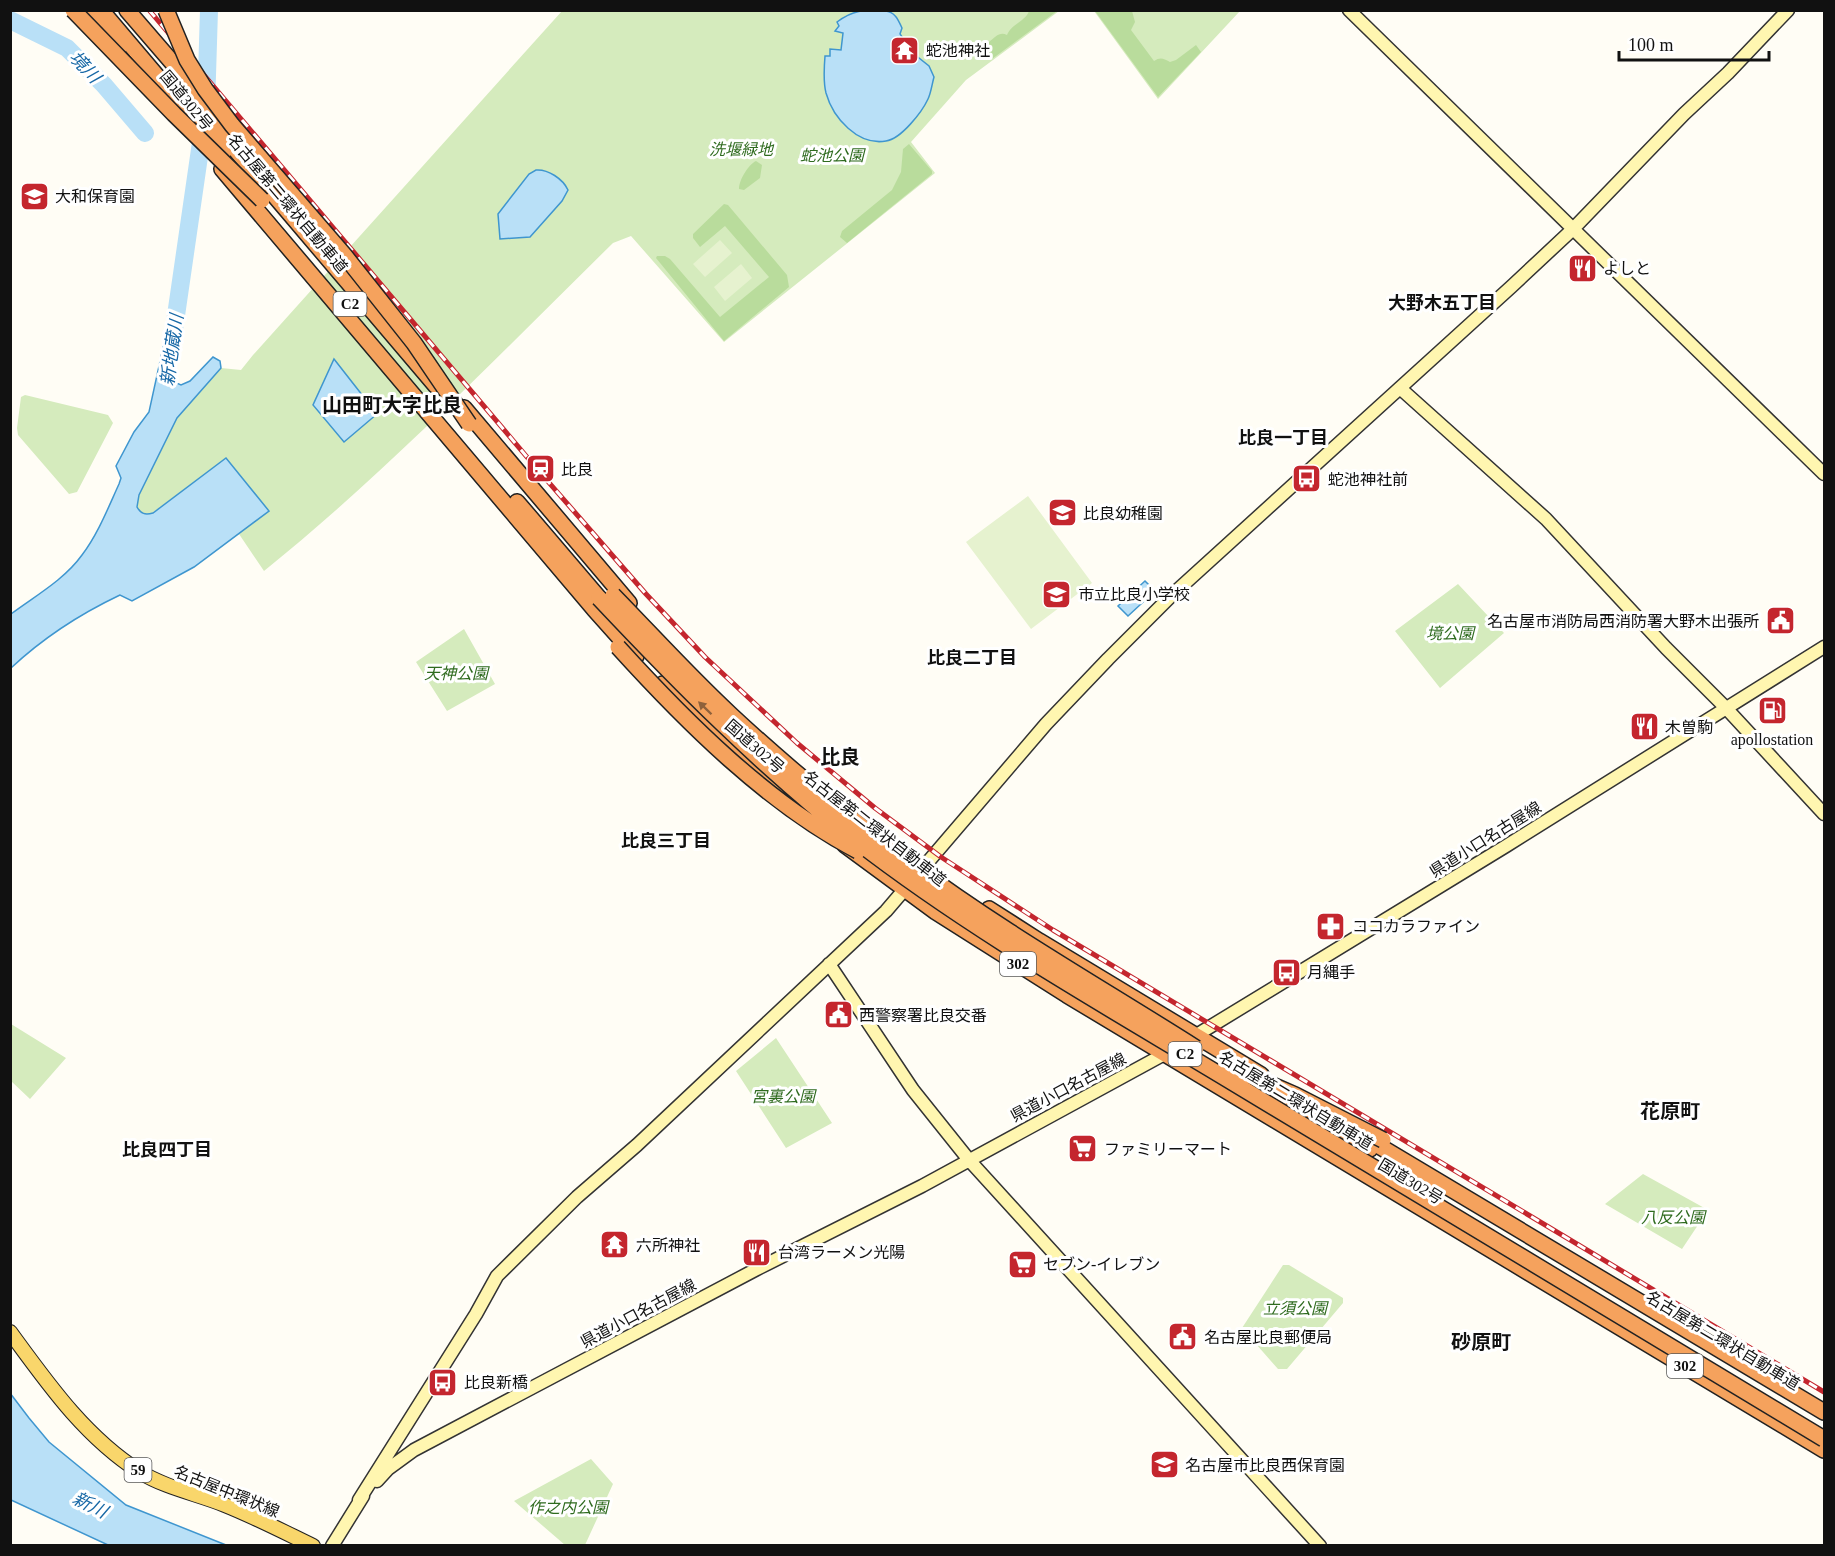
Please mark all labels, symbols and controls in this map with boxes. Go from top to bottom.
scale bar [1619,24,1769,62]
temple icon: 蛇池神社 [889,34,921,66]
text: 100 m [1628,35,1674,55]
place label: 蛇池神社 [926,42,990,59]
water label: 境川 [65,47,106,88]
street label: 国道302号 [157,67,216,133]
street label: 名古屋第二環状自動車道 [225,130,351,276]
park label: 洗堰緑地 [709,141,775,158]
park label: 蛇池公園 [800,147,866,164]
school or university icon: 大和保育園 [18,180,50,212]
place label: 大和保育園 [55,188,135,205]
restaurant icon: よしと [1566,252,1598,284]
place label: よしと [1603,260,1651,277]
road number: C2 [334,292,366,316]
district label: 大野木五丁目 [1388,293,1496,313]
water label: 新地蔵川 [157,311,187,387]
district label: 山田町大字比良 [322,394,462,416]
district label: 比良一丁目 [1238,428,1328,448]
station icon: 比良 [524,453,556,485]
place label: 比良 [561,461,593,478]
bus stop icon: 蛇池神社前 [1291,463,1323,495]
place label: 蛇池神社前 [1328,471,1408,488]
school or university icon: 比良幼稚園 [1046,497,1078,529]
place label: 比良幼稚園 [1083,505,1163,522]
school or university icon: 市立比良小学校 [1041,578,1073,610]
place label: 市立比良小学校 [1078,586,1190,603]
public building icon: 名古屋市消防局西消防署大野木出張所 [1764,605,1796,637]
place label: 名古屋市消防局西消防署大野木出張所 [1487,613,1759,630]
park label: 境公園 [1426,625,1476,642]
district label: 比良二丁目 [927,648,1017,668]
park label: 天神公園 [424,665,490,682]
fuel station icon: apollostation [1756,695,1788,727]
one-way arrow [699,702,713,716]
restaurant icon: 木曽駒 [1628,711,1660,743]
street label: 国道302号 [722,716,787,776]
place label: 木曽駒 [1665,719,1713,736]
place label: apollostation [1731,731,1813,749]
district label: 比良 [820,746,860,768]
street label: 名古屋第二環状自動車道 [800,768,949,889]
street label: 県道小口名古屋線 [1426,798,1544,881]
district label: 比良三丁目 [621,831,711,851]
pharmacy icon: ココカラファイン [1315,910,1347,942]
place label: ココカラファイン [1352,918,1480,935]
road number: 302 [1000,952,1036,976]
bus stop icon: 月縄手 [1270,956,1302,988]
place label: 月縄手 [1307,964,1355,981]
public building icon: 西警察署比良交番 [822,999,854,1031]
place label: 西警察署比良交番 [859,1007,987,1024]
road number: C2 [1168,1042,1202,1066]
street label: 名古屋第二環状自動車道 [1216,1048,1376,1153]
street label: 県道小口名古屋線 [1008,1050,1129,1125]
park label: 宮裏公園 [751,1088,817,1105]
district label: 花原町 [1640,1100,1700,1122]
supermarket icon: ファミリーマート [1067,1133,1099,1165]
district label: 比良四丁目 [122,1140,212,1160]
place label: ファミリーマート [1104,1141,1232,1158]
street label: 国道302号 [1375,1156,1446,1207]
park label: 八反公園 [1641,1209,1707,1226]
temple icon: 六所神社 [599,1229,631,1261]
restaurant icon: 台湾ラーメン光陽 [741,1236,773,1268]
place label: 六所神社 [636,1237,700,1254]
place label: 台湾ラーメン光陽 [778,1244,905,1261]
supermarket icon: セブン-イレブン [1006,1248,1038,1280]
place label: セブン-イレブン [1043,1256,1160,1273]
street label: 県道小口名古屋線 [578,1276,699,1351]
street label: 名古屋第二環状自動車道 [1643,1288,1803,1393]
park label: 立須公園 [1263,1300,1329,1317]
public building icon: 名古屋比良郵便局 [1167,1321,1199,1353]
place label: 名古屋比良郵便局 [1204,1329,1332,1346]
district label: 砂原町 [1451,1331,1511,1353]
road number: 302 [1667,1354,1703,1378]
bus stop icon: 比良新橋 [427,1366,459,1398]
place label: 比良新橋 [464,1374,528,1391]
school or university icon: 名古屋市比良西保育園 [1148,1449,1180,1481]
place label: 名古屋市比良西保育園 [1185,1457,1345,1474]
road number: 59 [124,1458,152,1482]
street label: 名古屋中環状線 [172,1463,282,1520]
water label: 新川 [69,1488,112,1523]
park label: 作之内公園 [528,1499,610,1516]

